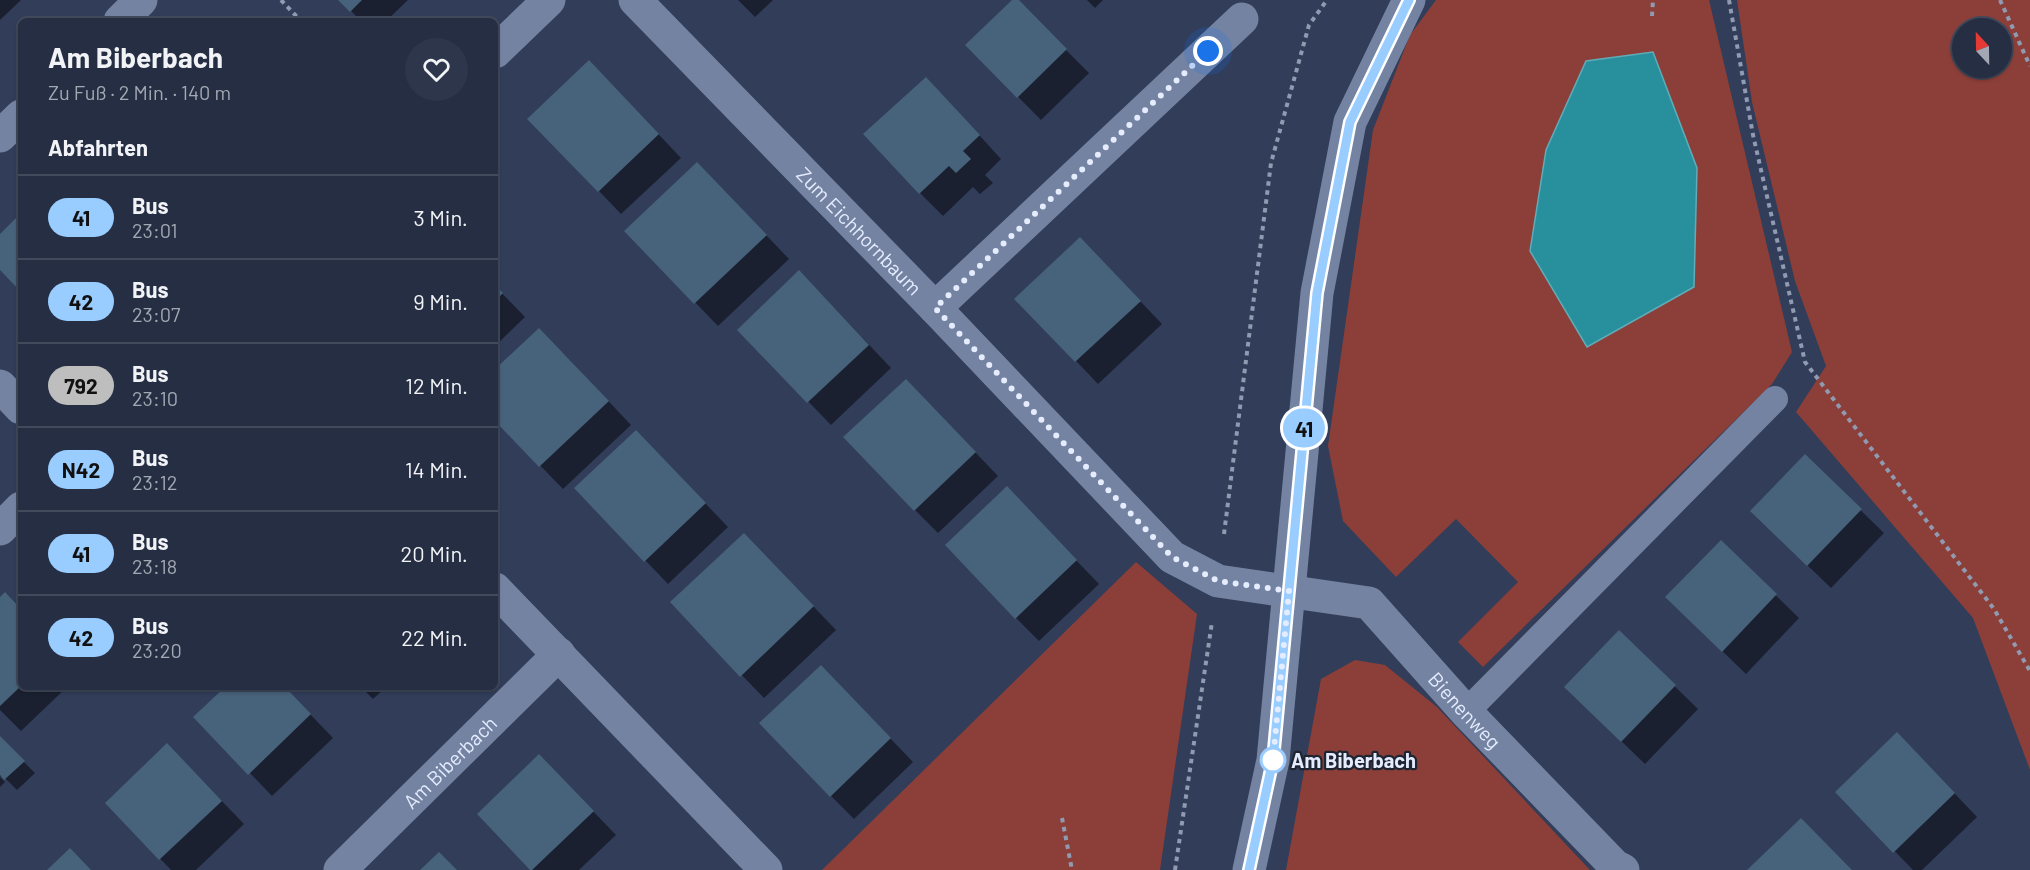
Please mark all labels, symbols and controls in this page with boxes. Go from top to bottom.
north arrow [1952,18,2012,78]
map controls [1952,18,2012,78]
your location [1193,36,1223,66]
button: heart [405,38,468,101]
text: Am Biberbach [48,40,223,74]
text: Zu Fuß · 2 Min. · 140 m [48,80,231,104]
text: Abfahrten [48,134,148,160]
street label: Zum Eichhornbaum [792,162,927,299]
text: Bus [132,192,169,218]
text: 3 Min. [413,204,468,230]
text: 41 [72,205,90,230]
text: 23:01 [132,218,177,242]
text: Bus [132,276,169,302]
text: 9 Min. [413,288,468,314]
text: 42 [69,289,93,314]
text: 23:07 [132,302,180,326]
text: Bus [132,360,169,386]
text: 12 Min. [405,372,468,398]
text: 792 [64,373,98,398]
text: 23:10 [132,386,178,410]
line badge: 41 [1277,408,1331,448]
text: 41 [1295,416,1313,441]
text: Bus [132,444,169,470]
text: 14 Min. [405,456,468,482]
text: N42 [62,457,100,482]
text: 23:12 [132,470,177,494]
text: Bus [132,528,169,554]
text: 20 Min. [401,540,468,566]
text: 41 [72,541,90,566]
text: 23:18 [132,554,177,578]
text: Bus [132,612,169,638]
text: 22 Min. [401,624,468,650]
text: 42 [69,625,93,650]
text: 23:20 [132,638,182,662]
street label: Bienenweg [1424,667,1506,753]
street label: Am Biberbach [398,711,501,813]
marker: Am Biberbach [1260,747,1286,773]
place label: Am Biberbach [1291,748,1416,772]

